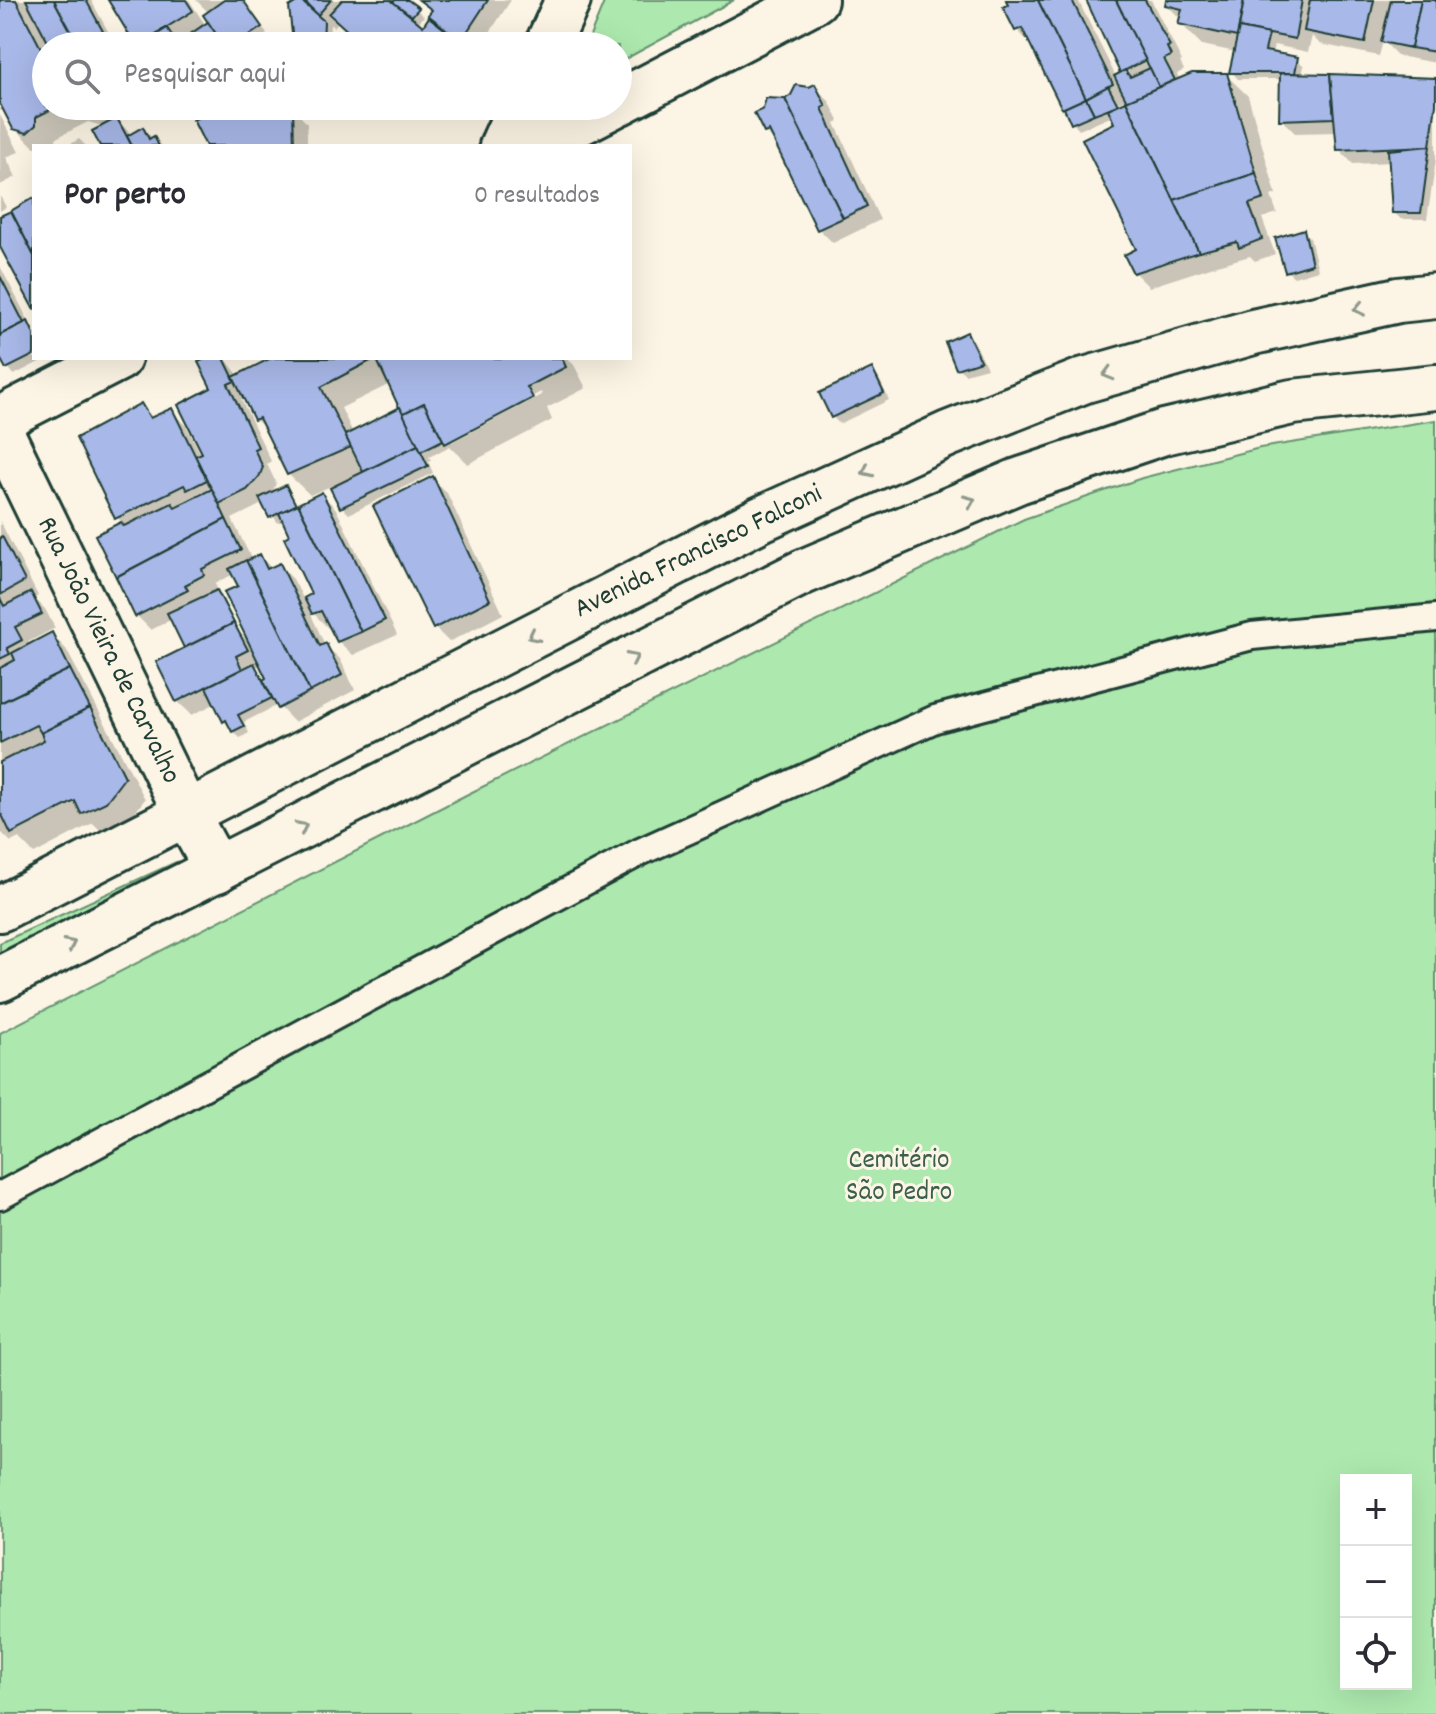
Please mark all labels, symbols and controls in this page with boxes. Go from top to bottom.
search box [32,32,632,120]
icon: search [60,54,104,98]
text: Pesquisar aqui [124,55,286,98]
text: Por perto [64,172,186,221]
text: 0 resultados [474,178,600,215]
one-way arrow [1353,300,1367,317]
one-way arrow [1101,365,1115,381]
one-way arrow [860,461,875,477]
street label: Avenida Francisco Falconi [568,476,830,630]
one-way arrow [962,495,976,511]
street label: Rua João Vieira de Carvalho [25,511,189,791]
one-way arrow [527,626,542,641]
one-way arrow [625,653,640,668]
one-way arrow [293,821,308,837]
one-way arrow [61,938,76,954]
park label: Cemitério São Pedro [846,1142,952,1214]
map controls [1340,1474,1412,1690]
button: + [1340,1474,1412,1546]
button: − [1340,1546,1412,1618]
button: locate [1340,1618,1412,1690]

